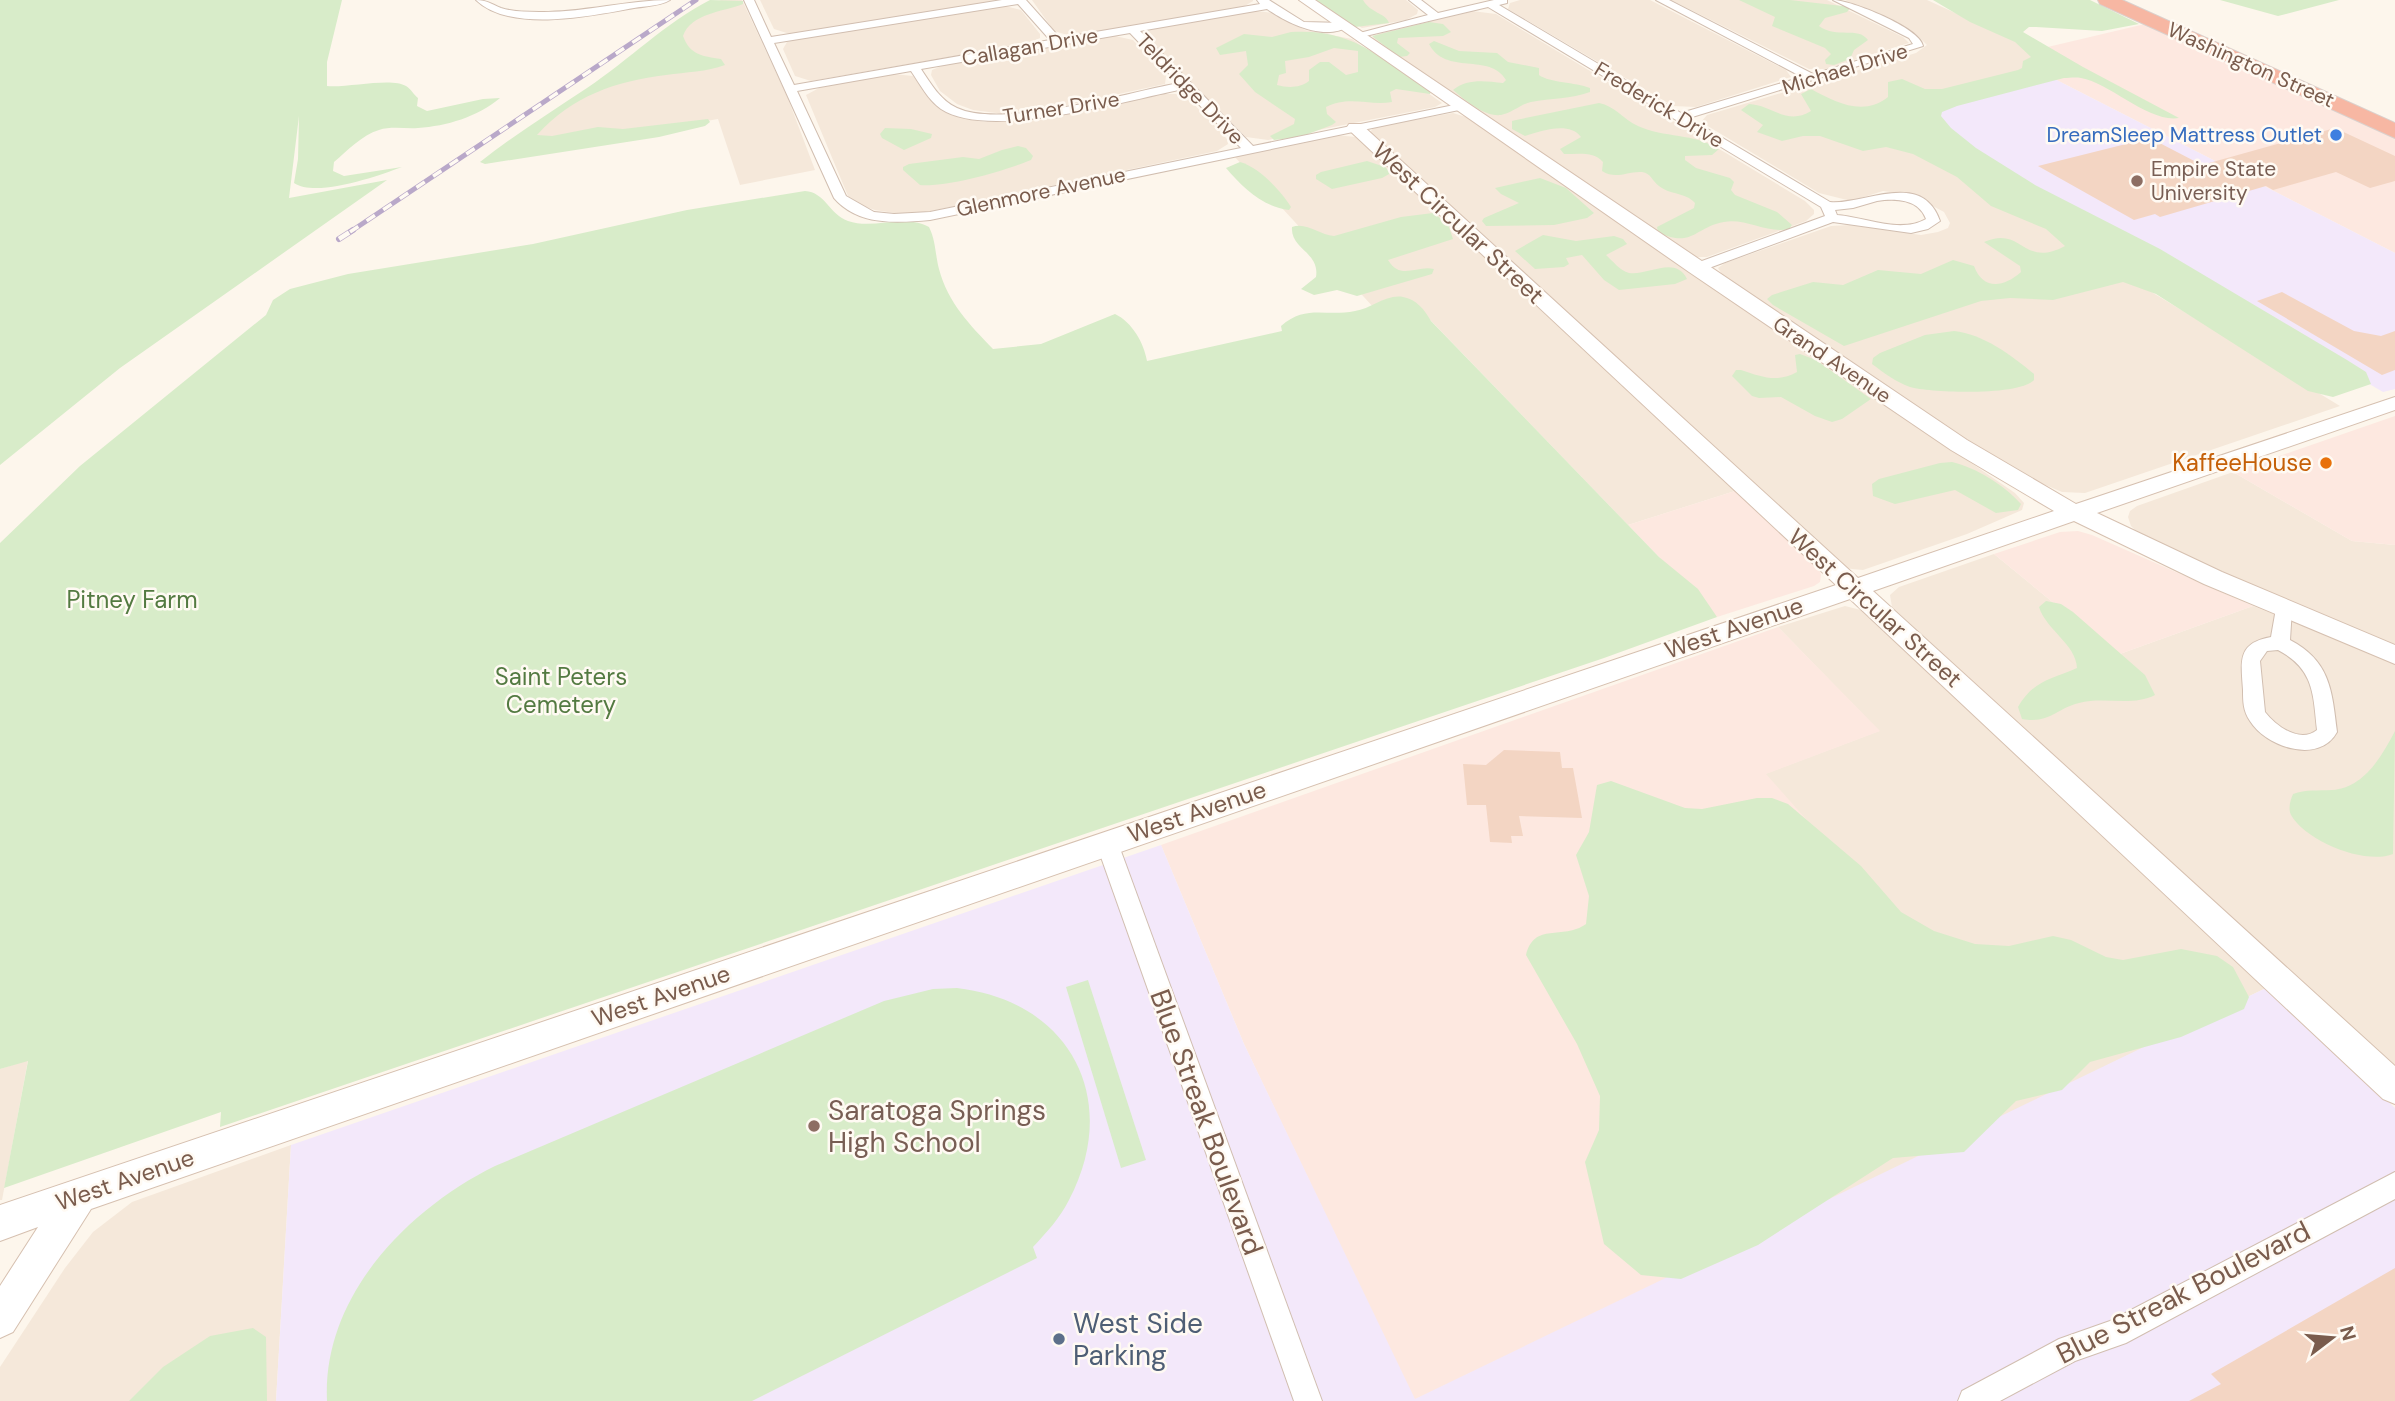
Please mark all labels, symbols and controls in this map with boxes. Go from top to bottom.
street label: Washington Street [2163,16,2339,114]
street label: Callagan Drive [960,21,1100,73]
street label: Teldridge Drive [1130,27,1250,151]
street label: Michael Drive [1779,37,1911,101]
street label: Frederick Drive [1589,55,1729,155]
street label: Turner Drive [1001,85,1121,131]
place label: DreamSleep Mattress Outlet [2046,121,2322,149]
marker: DreamSleep Mattress Outlet [2328,127,2344,143]
street label: West Circular Street [1366,135,1551,310]
place label: Empire State University [2151,155,2276,207]
street label: Glenmore Avenue [954,160,1128,224]
marker: Empire State University [2129,173,2145,189]
street label: Grand Avenue [1767,310,1897,410]
place label: KaffeeHouse [2172,447,2312,478]
marker: KaffeeHouse [2318,455,2334,471]
street label: West Circular Street [1782,521,1969,694]
park label: Pitney Farm [66,584,198,615]
street label: West Avenue [1660,589,1807,666]
park label: Saint Peters Cemetery [495,661,627,720]
street label: West Avenue [1123,773,1270,850]
street label: West Avenue [587,957,734,1034]
street label: Blue Streak Boulevard [1141,984,1272,1260]
place label: Saratoga Springs High School [828,1092,1046,1161]
marker: Saratoga Springs High School [806,1118,822,1134]
street label: West Avenue [51,1141,198,1218]
street label: Blue Streak Boulevard [2050,1212,2316,1373]
north arrow [2297,1303,2367,1373]
place label: West Side Parking [1073,1305,1203,1374]
text: N [2334,1323,2362,1344]
marker: West Side Parking [1051,1331,1067,1347]

